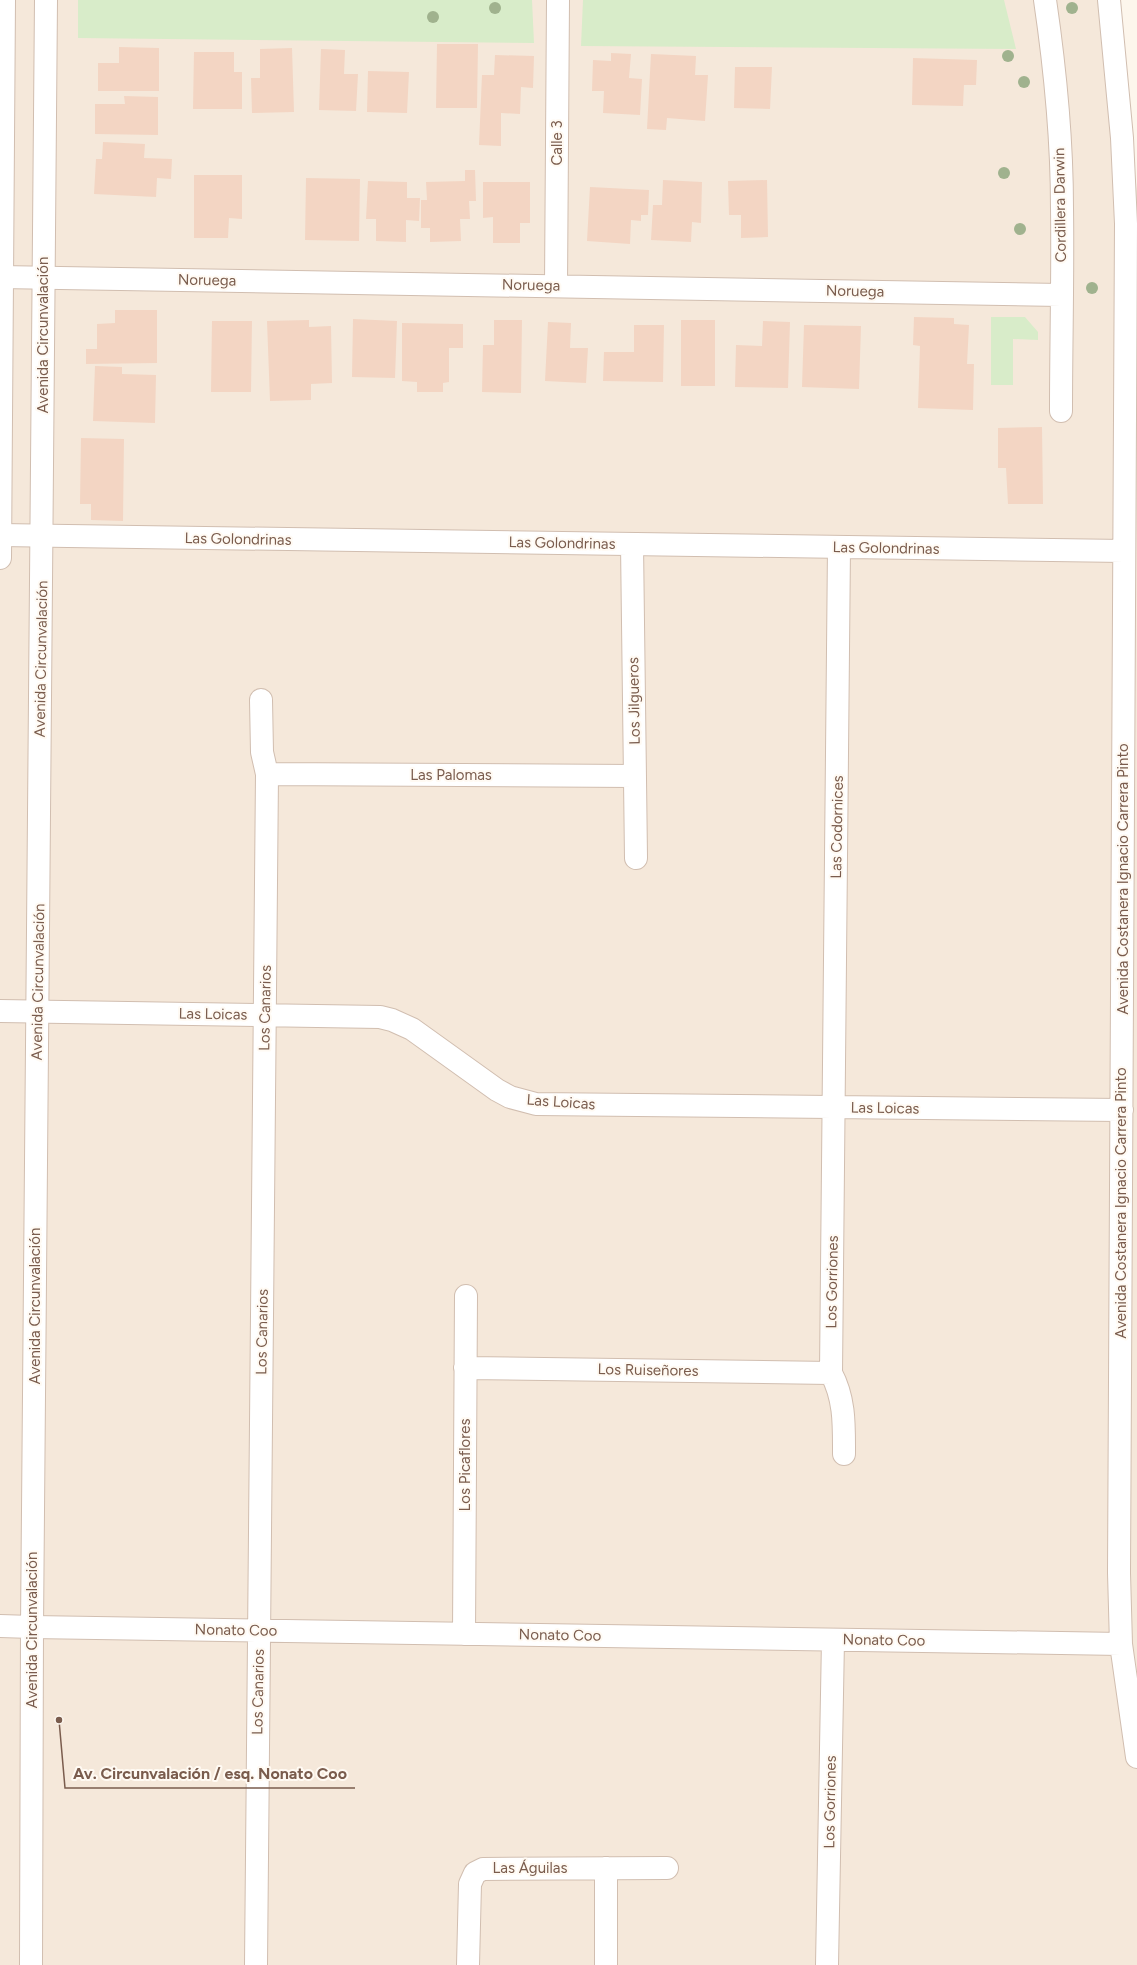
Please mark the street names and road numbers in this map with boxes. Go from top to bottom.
street label: Calle 3 [548,120,566,166]
street label: Cordillera Darwin [1050,147,1070,263]
street label: Avenida Circunvalación [34,257,52,413]
street label: Noruega [178,270,236,290]
street label: Noruega [502,275,560,295]
street label: Noruega [826,281,884,301]
street label: Las Golondrinas [184,529,292,549]
street label: Las Golondrinas [508,533,616,553]
street label: Las Golondrinas [832,538,940,558]
street label: Avenida Circunvalación [31,580,51,738]
street label: Los Jilgueros [624,657,644,745]
street label: Avenida Costanera Ignacio Carrera Pinto [1114,743,1132,1015]
street label: Las Palomas [410,766,492,784]
street label: Las Codornices [827,775,847,879]
street label: Avenida Circunvalación [28,903,48,1061]
street label: Los Canarios [255,965,275,1051]
street label: Las Loicas [178,1004,248,1024]
street label: Avenida Costanera Ignacio Carrera Pinto [1112,1067,1130,1339]
street label: Las Loicas [526,1091,596,1113]
street label: Las Loicas [850,1098,920,1118]
street label: Avenida Circunvalación [26,1228,44,1384]
street label: Los Gorriones [822,1235,842,1329]
street label: Los Canarios [252,1289,272,1375]
street label: Los Ruiseñores [597,1360,699,1380]
street label: Los Picaflores [456,1419,474,1511]
street label: Avenida Circunvalación [23,1552,41,1708]
street label: Nonato Coo [195,1620,278,1640]
street label: Nonato Coo [519,1625,602,1645]
street label: Nonato Coo [843,1630,926,1650]
street label: Los Canarios [248,1649,268,1735]
street label: Los Gorriones [820,1755,840,1849]
street label: Las Águilas [493,1859,567,1877]

